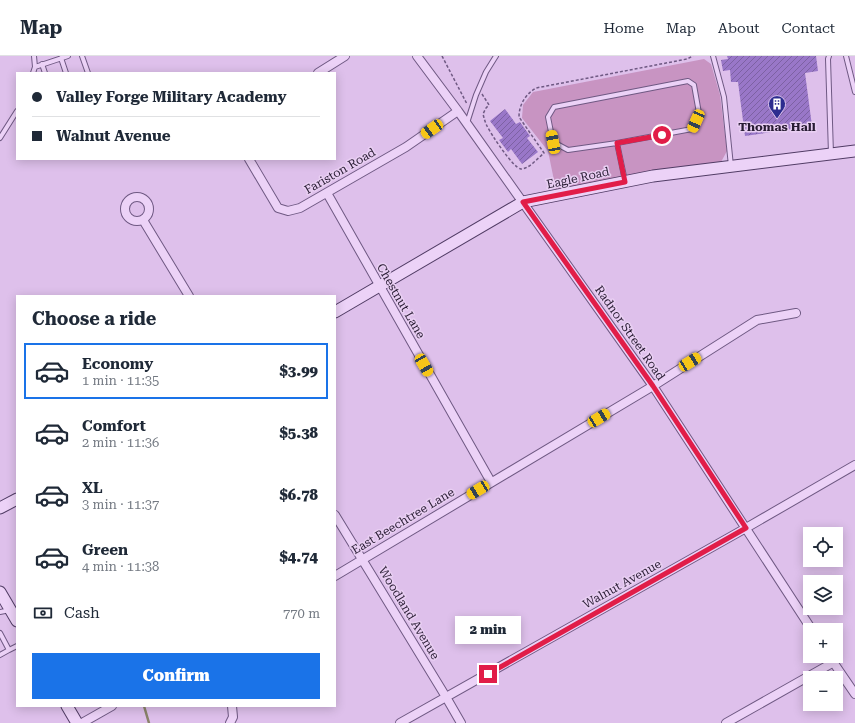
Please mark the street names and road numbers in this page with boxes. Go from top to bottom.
street label: Fariston Road [302,145,378,197]
street label: Eagle Road [545,164,611,191]
street label: Chestnut Lane [374,261,428,341]
street label: Radnor Street Road [592,283,668,383]
street label: East Beechtree Lane [349,485,457,557]
street label: Walnut Avenue [580,556,664,611]
street label: Woodland Avenue [376,564,442,662]

